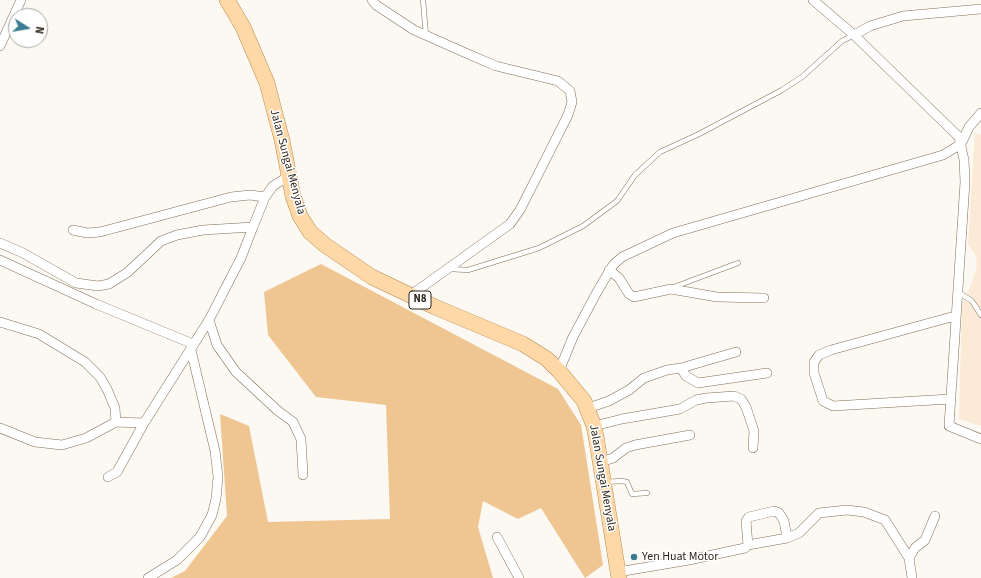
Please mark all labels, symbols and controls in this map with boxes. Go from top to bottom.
north arrow [8,8,48,48]
text: N [31,25,47,35]
street label: Jalan Sungai Menyala [266,108,308,216]
road number: N8 [409,291,431,309]
street label: Jalan Sungai Menyala [585,423,619,533]
place label: Yen Huat Motor [642,550,718,564]
marker: Yen Huat Motor [629,552,639,562]

